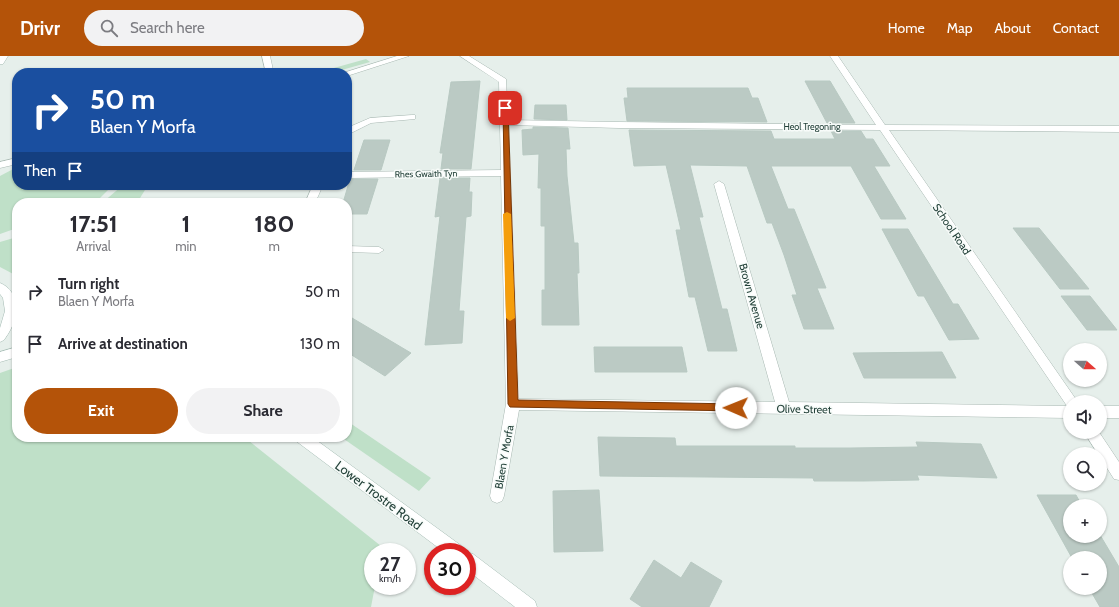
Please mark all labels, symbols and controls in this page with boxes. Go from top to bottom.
search box [84,10,364,46]
text: Drivr [20,17,60,40]
icon: search [98,17,120,39]
text: Search here [130,19,205,37]
text: Home [888,19,925,37]
text: Map [947,19,972,37]
text: About [994,19,1031,37]
text: Contact [1053,19,1099,37]
text: 50 m [90,82,155,116]
icon: right [24,84,76,136]
pin [488,91,522,125]
icon: arrive [494,97,516,119]
text: Blaen Y Morfa [90,116,196,138]
street label: Heol Tregoning [783,121,841,132]
icon: arrive [64,160,86,182]
text: Then [24,162,56,180]
street label: Rhes Gwaith Tyn [394,167,458,180]
street label: School Road [930,201,974,257]
text: 17:51 [70,209,118,238]
text: 1 [181,209,190,238]
text: 180 [254,209,294,238]
text: Arrival [76,238,111,254]
text: min [175,238,197,254]
text: m [269,238,280,254]
street label: Brown Avenue [736,262,768,331]
text: Turn right [58,275,119,293]
icon: right [24,281,46,303]
text: 50 m [305,283,340,301]
text: Blaen Y Morfa [58,293,134,309]
icon: arrive [24,333,46,355]
text: Arrive at destination [58,335,188,353]
text: 130 m [300,335,340,353]
north arrow [1063,343,1107,387]
map controls [1063,343,1107,595]
position arrow [715,387,757,429]
button: Exit [24,388,178,434]
button: Share [186,388,340,434]
button: sound [1063,395,1107,439]
street label: Olive Street [776,402,832,416]
street label: Blaen Y Morfa [492,423,517,490]
button: search [1063,447,1107,491]
street label: Lower Trostre Road [332,457,426,533]
button: + [1063,499,1107,543]
speed limit sign: 30 [424,543,476,595]
button: − [1063,551,1107,595]
text: 27 [380,552,400,576]
text: km/h [379,572,401,585]

